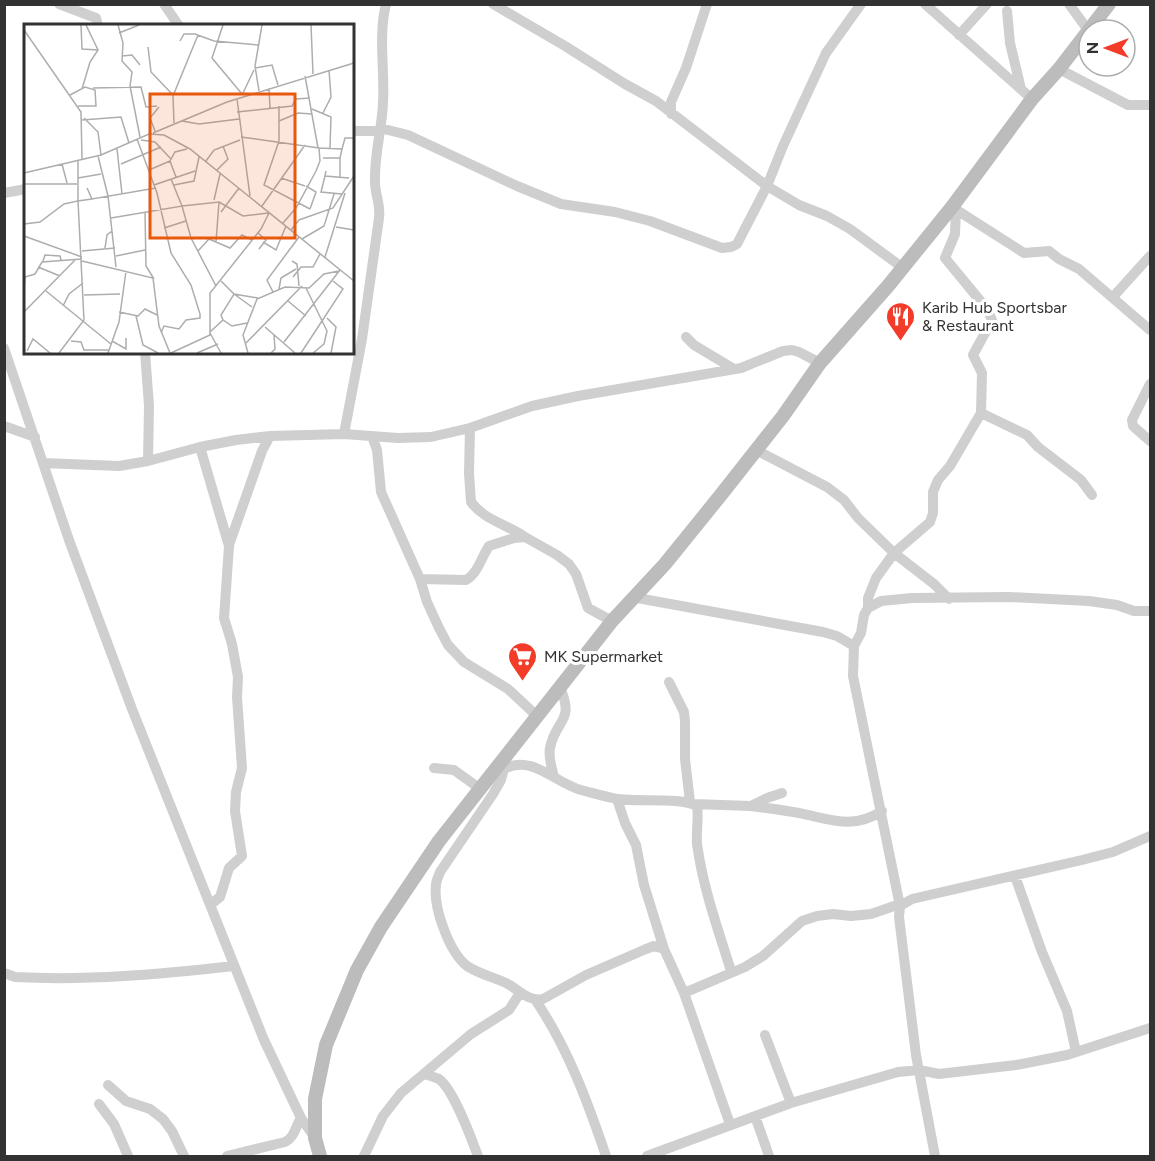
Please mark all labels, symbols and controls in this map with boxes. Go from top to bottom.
north arrow [1077,18,1137,78]
inset map [24,24,354,354]
text: N [1083,42,1102,54]
place label: Karib Hub Sportsbar & Restaurant [922,298,1068,335]
restaurant icon: Karib Hub Sportsbar & Restaurant [885,300,917,342]
supermarket icon: MK Supermarket [507,640,539,682]
place label: MK Supermarket [544,647,663,666]

